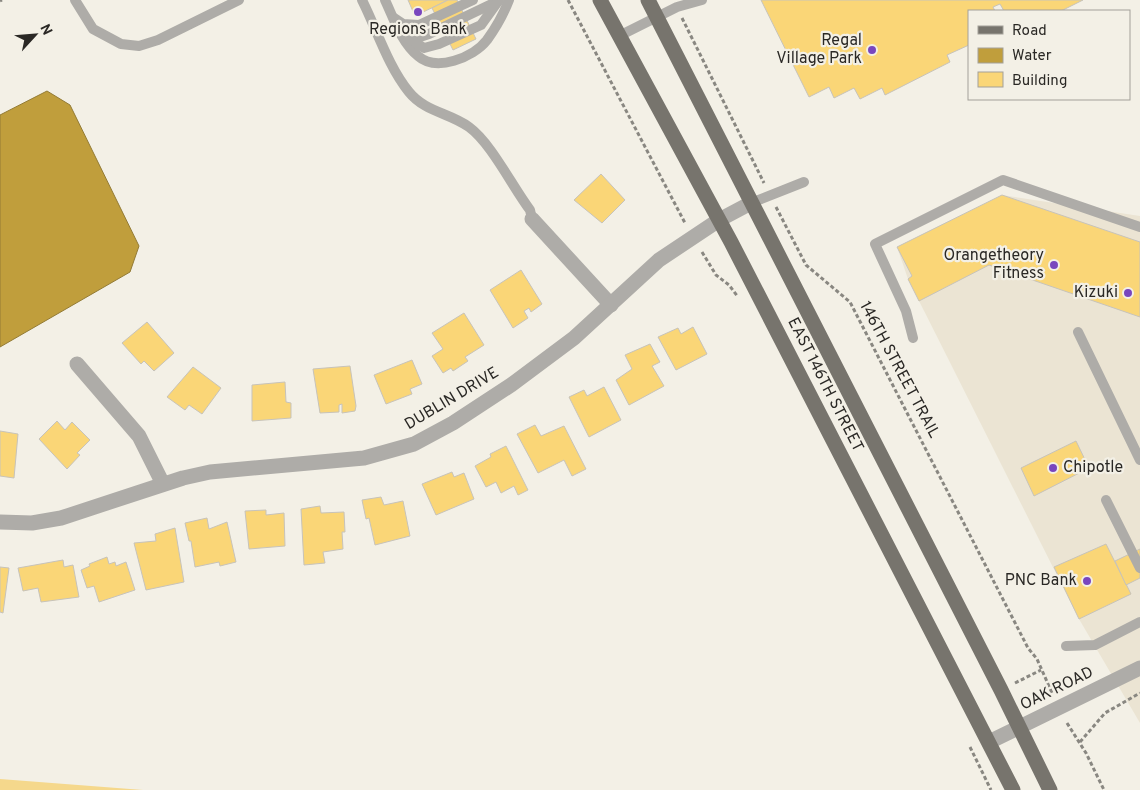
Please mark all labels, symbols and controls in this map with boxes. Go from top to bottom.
marker: Regions Bank [412,6,424,18]
north arrow [10,10,60,60]
legend [968,10,1130,100]
place label: Regions Bank [369,20,467,40]
text: N [35,22,55,38]
text: Road [1012,22,1047,41]
place label: Regal Village Park [776,31,862,69]
marker: Regal Village Park [866,44,878,56]
text: Water [1012,47,1052,66]
text: Building [1012,72,1067,91]
place label: Orangetheory Fitness [944,246,1044,284]
marker: Orangetheory Fitness [1048,259,1060,271]
place label: Kizuki [1074,283,1118,303]
marker: Kizuki [1122,287,1134,299]
street label: 146TH STREET TRAIL [854,298,944,442]
street label: EAST 146TH STREET [782,314,868,456]
street label: DUBLIN DRIVE [401,363,503,435]
place label: Chipotle [1063,458,1123,478]
marker: Chipotle [1047,462,1059,474]
place label: PNC Bank [1005,571,1077,591]
marker: PNC Bank [1081,575,1093,587]
street label: OAK ROAD [1017,663,1097,715]

